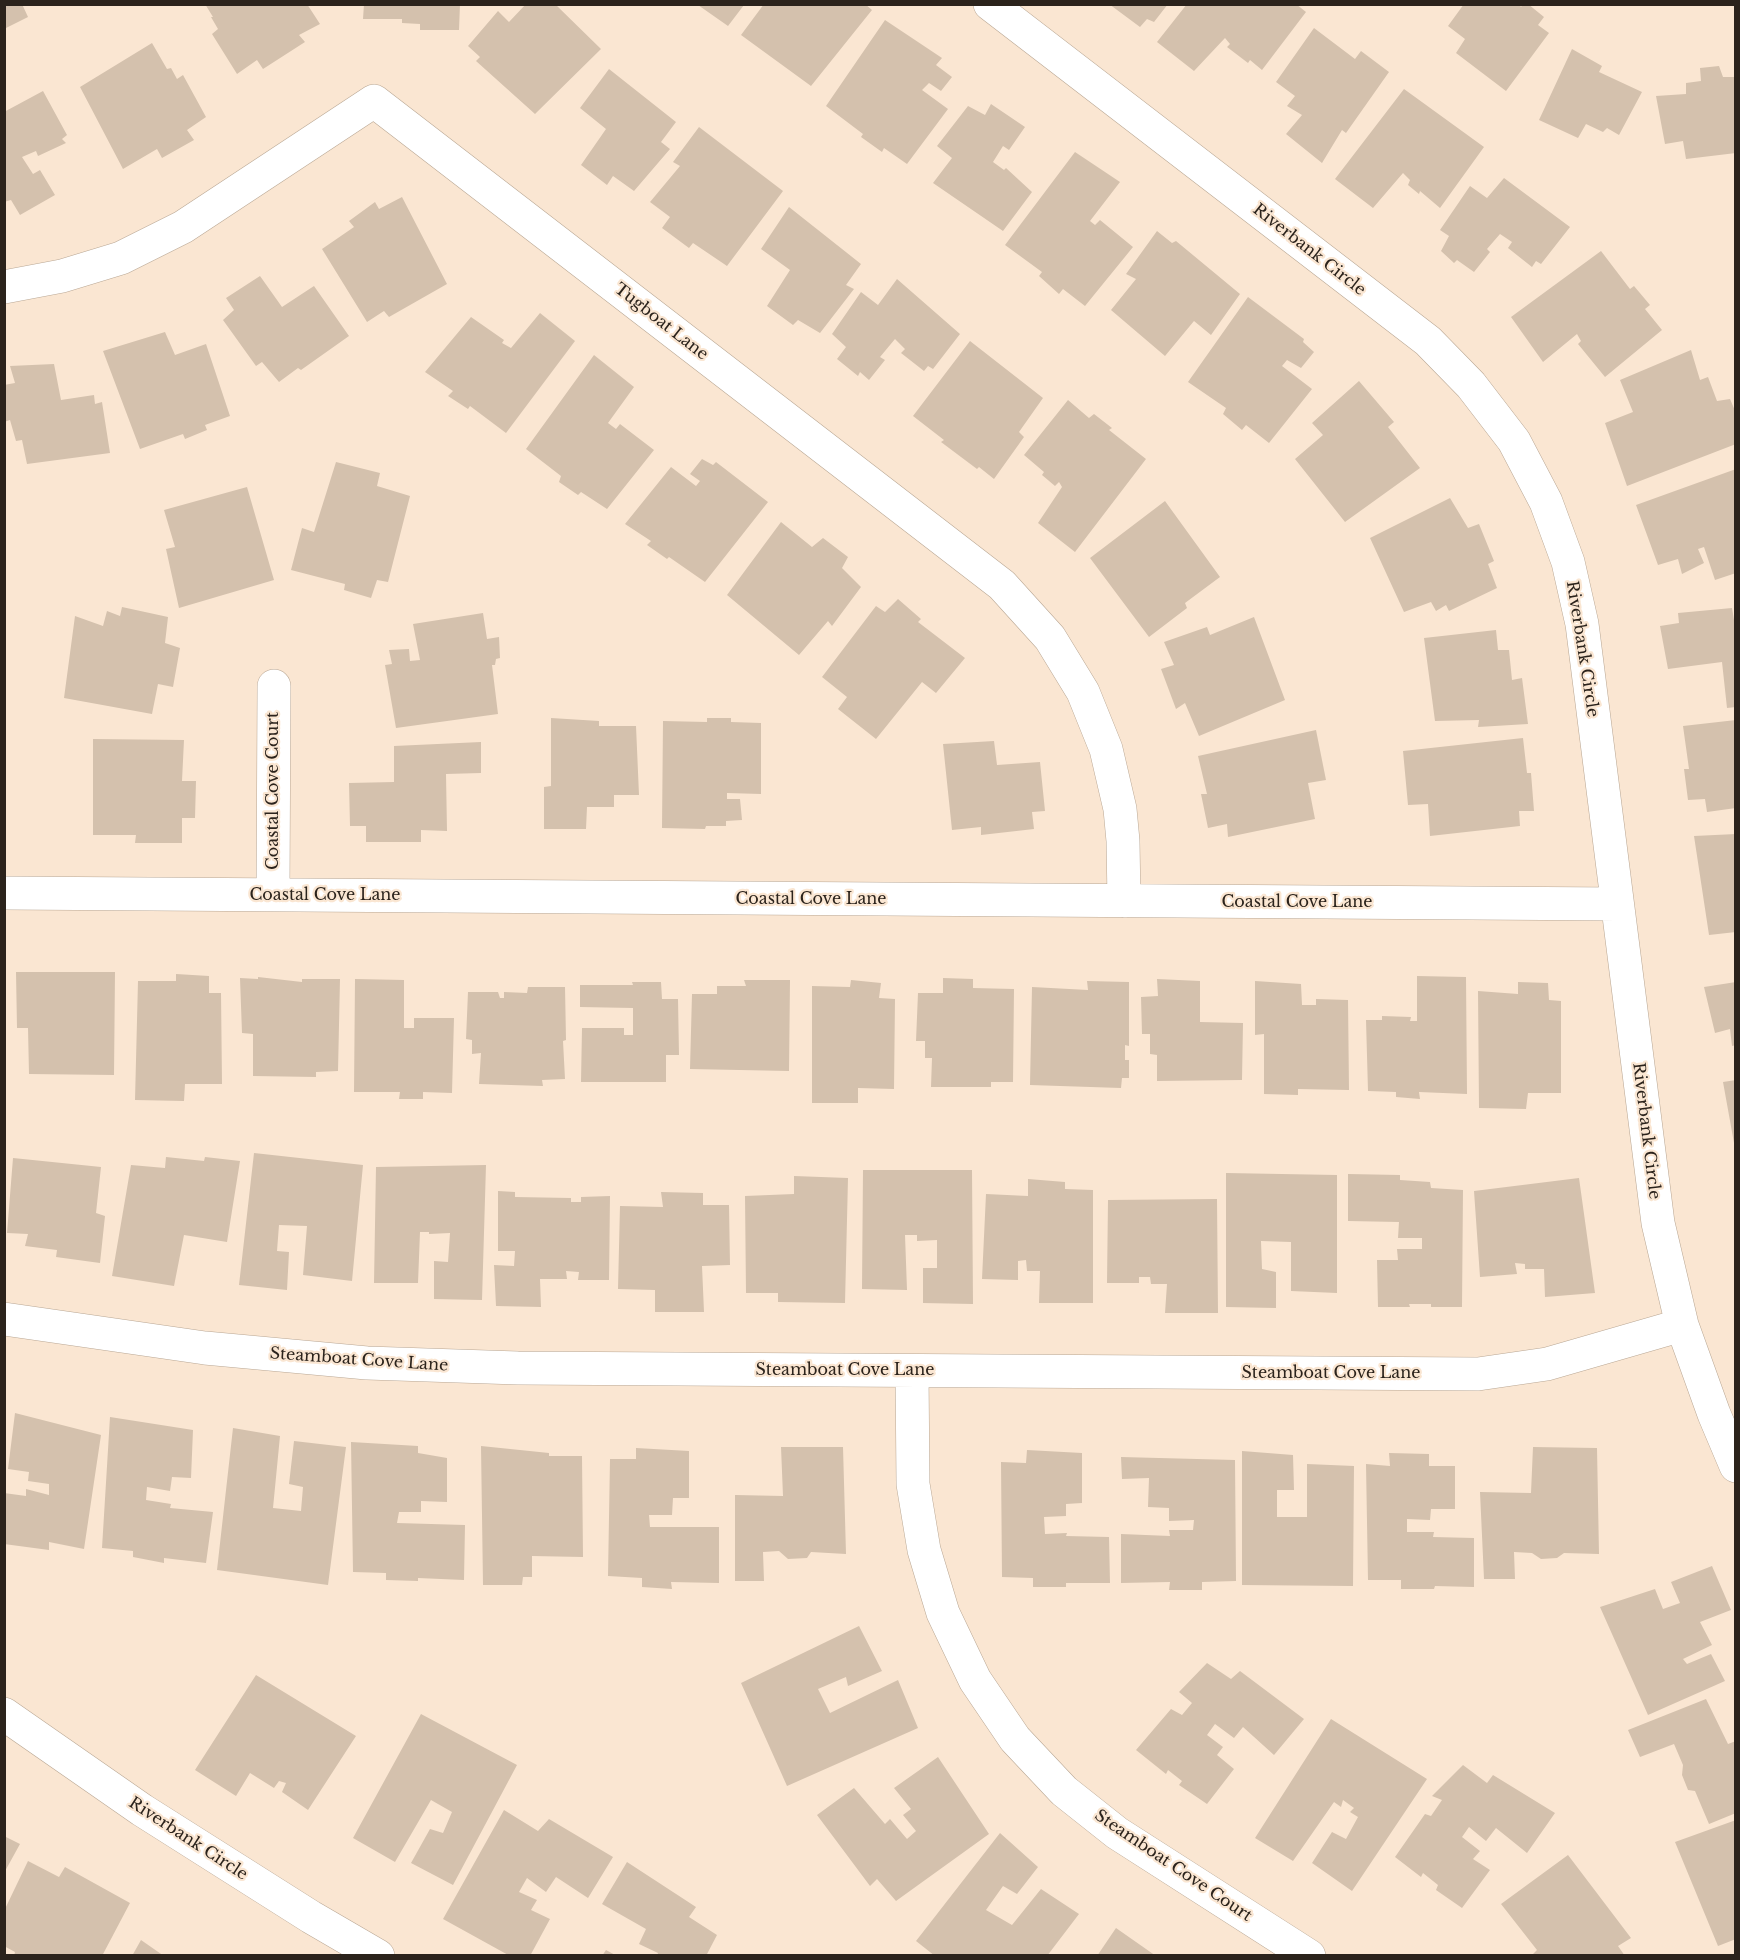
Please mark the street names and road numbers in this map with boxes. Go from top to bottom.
street label: Riverbank Circle [1249,200,1369,300]
street label: Tugboat Lane [610,280,712,364]
street label: Riverbank Circle [1562,580,1602,718]
street label: Coastal Cove Court [263,712,283,870]
street label: Coastal Cove Lane [250,885,400,905]
street label: Coastal Cove Lane [736,889,886,909]
street label: Coastal Cove Lane [1222,892,1372,912]
street label: Riverbank Circle [1628,1062,1664,1200]
street label: Steamboat Cove Lane [269,1344,449,1376]
street label: Steamboat Cove Lane [756,1360,934,1380]
street label: Steamboat Cove Lane [1242,1363,1420,1383]
street label: Riverbank Circle [125,1793,251,1885]
street label: Steamboat Cove Court [1091,1806,1255,1926]

